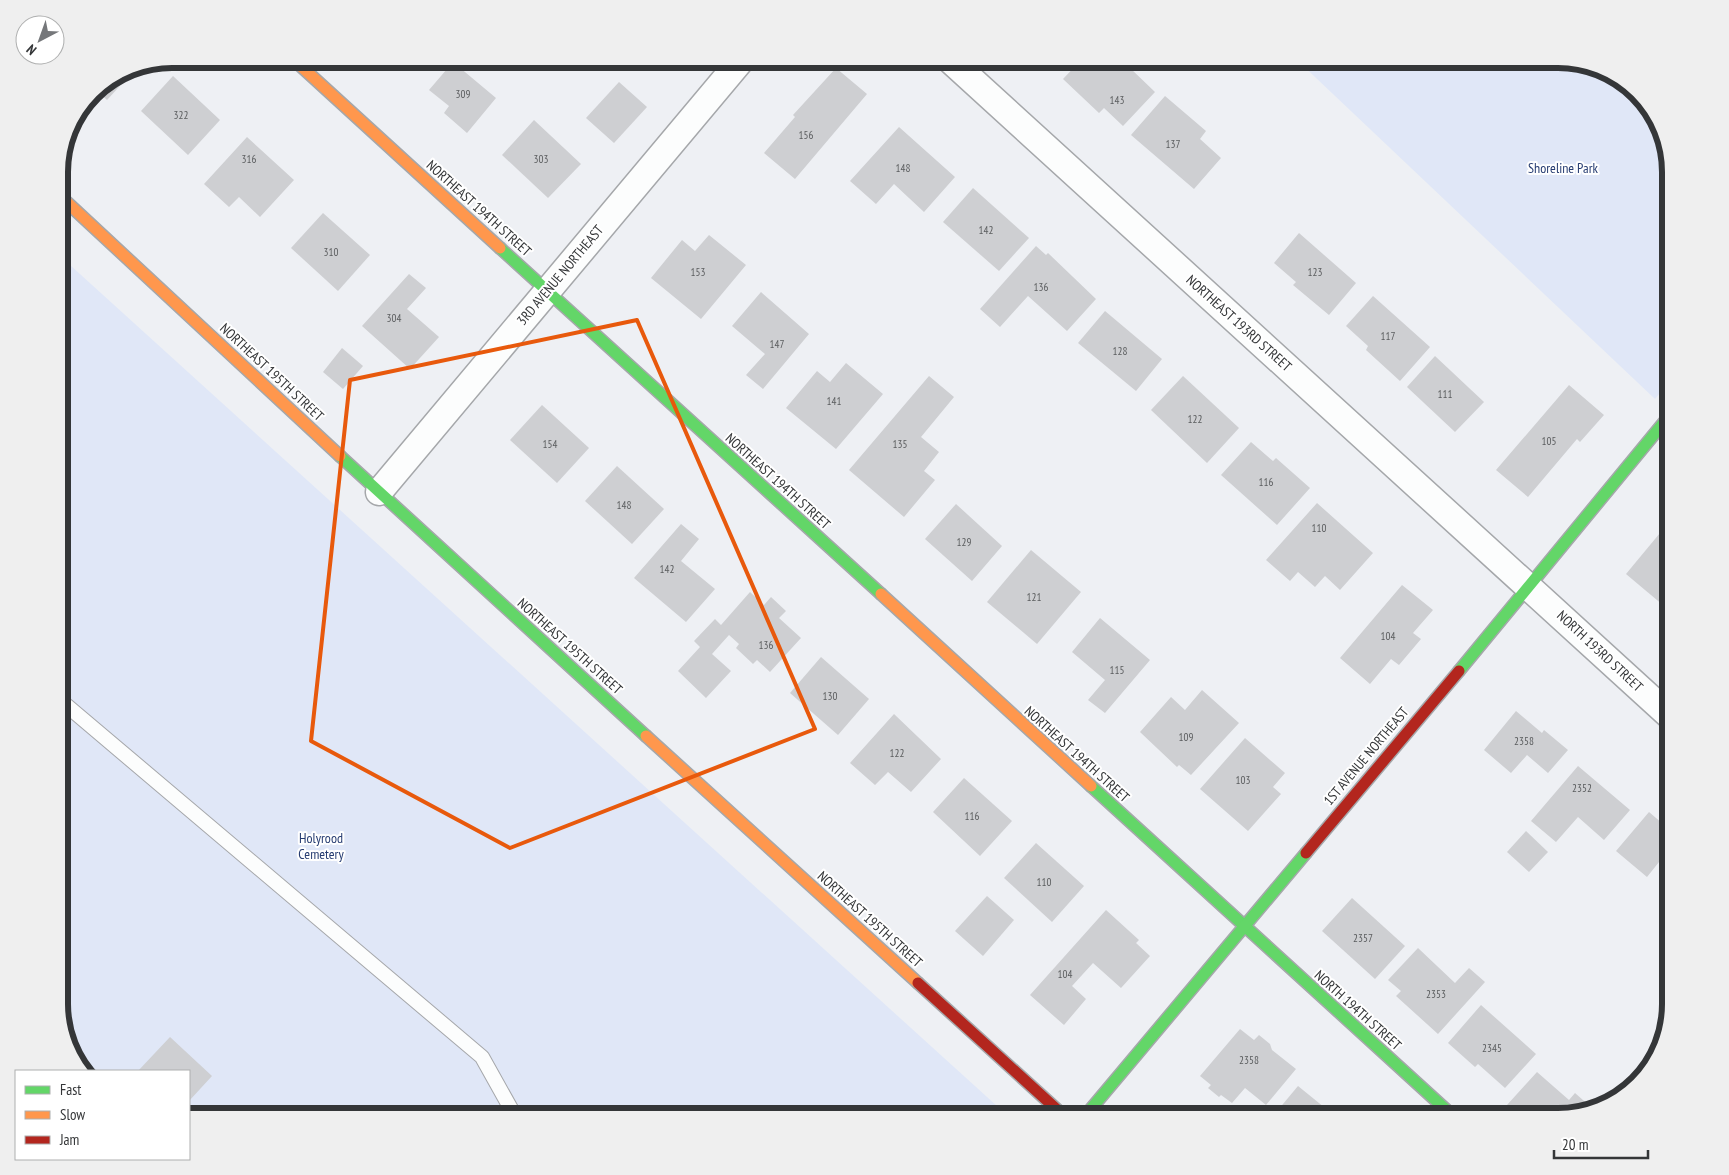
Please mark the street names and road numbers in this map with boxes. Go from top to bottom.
street label: NORTHEAST 194TH STREET [423,156,536,260]
street label: 3RD AVENUE NORTHEAST [513,221,608,329]
street label: NORTHEAST 193RD STREET [1183,271,1296,376]
street label: NORTHEAST 195TH STREET [216,319,328,425]
street label: NORTHEAST 194TH STREET [722,429,835,533]
street label: NORTHEAST 195TH STREET [514,594,627,698]
street label: NORTH 193RD STREET [1553,606,1647,696]
street label: NORTHEAST 194TH STREET [1021,702,1134,806]
street label: 1ST AVENUE NORTHEAST [1320,703,1413,809]
street label: NORTHEAST 195TH STREET [814,867,927,971]
street label: NORTH 194TH STREET [1311,966,1406,1054]

